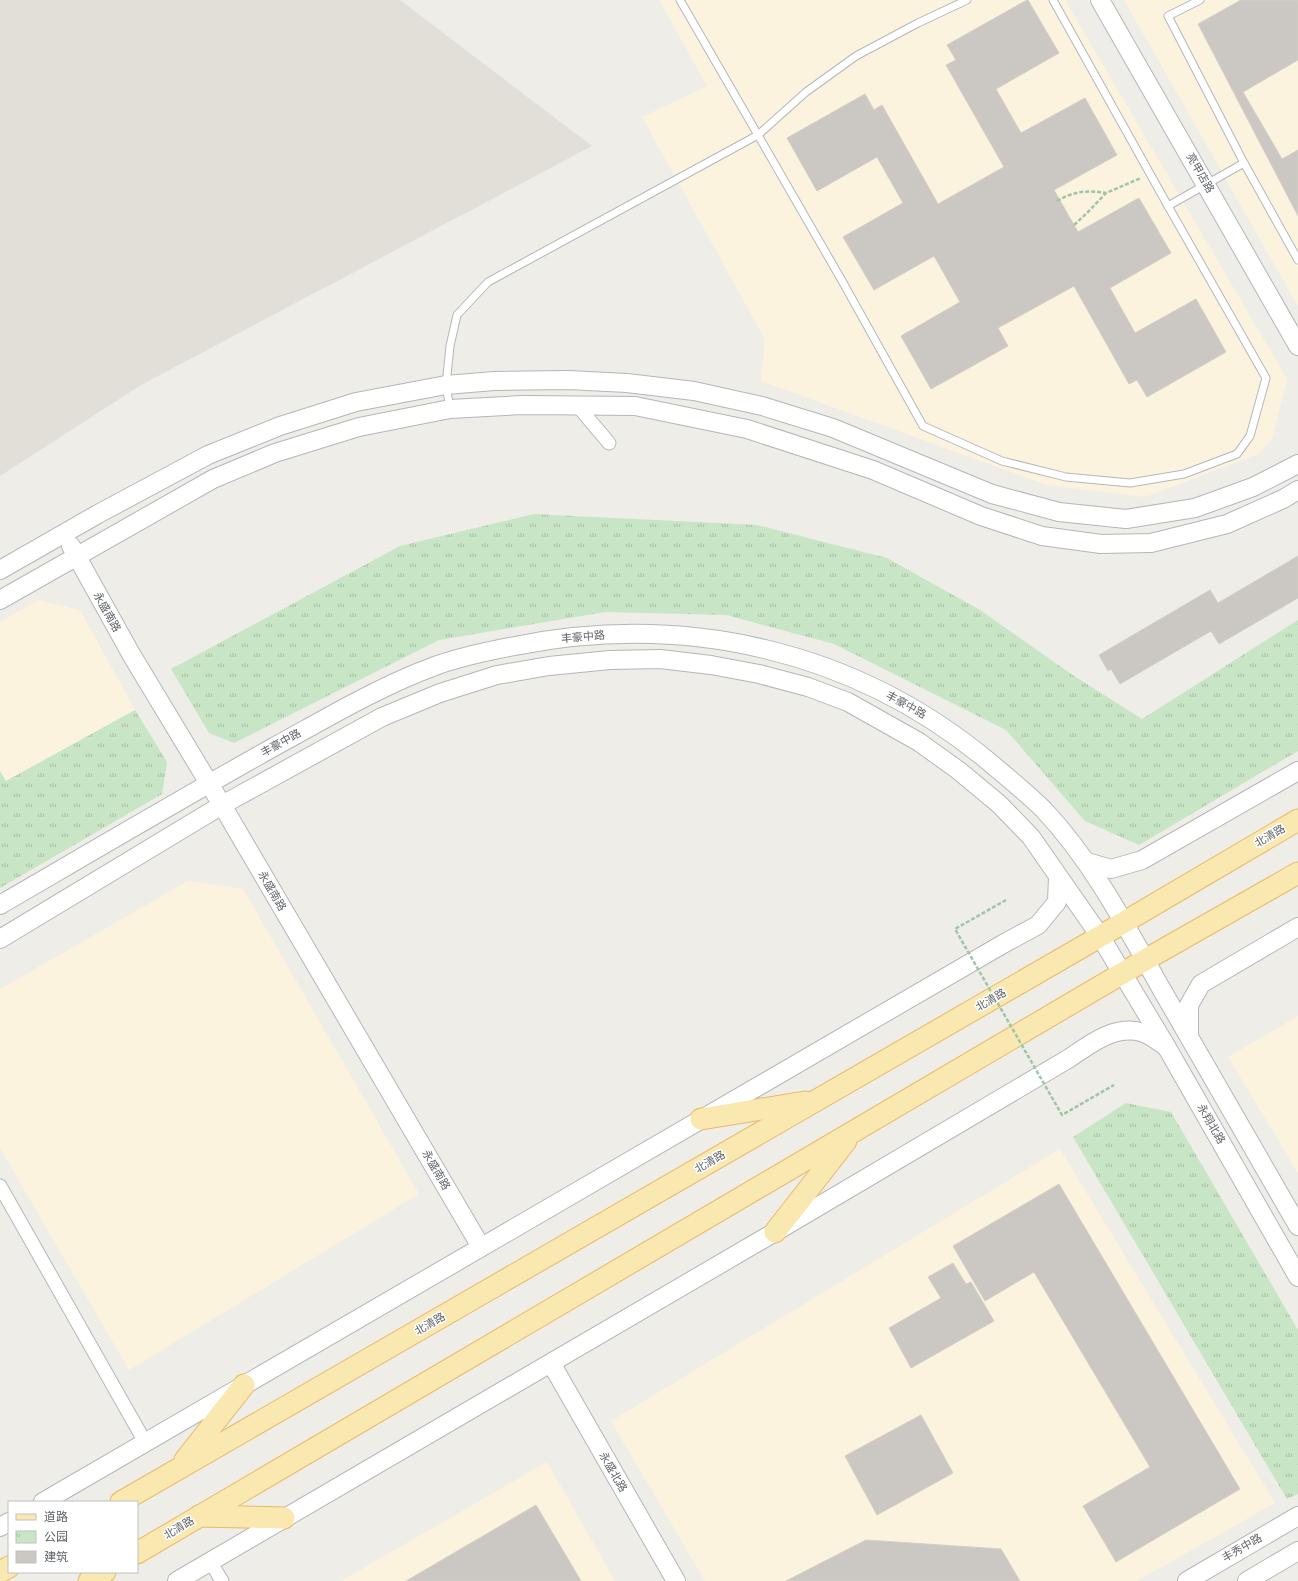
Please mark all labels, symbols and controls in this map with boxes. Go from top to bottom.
street label: 亮甲店路 [1183,151,1217,195]
street label: 永盛南路 [91,590,123,634]
street label: 丰豪中路 [561,629,605,645]
street label: 丰豪中路 [884,689,928,721]
street label: 丰豪中路 [259,727,303,759]
street label: 北清路 [1252,822,1288,850]
street label: 永盛南路 [255,869,289,913]
street label: 北清路 [973,986,1009,1014]
street label: 永翔北路 [1194,1102,1228,1146]
street label: 永盛南路 [419,1148,453,1192]
street label: 北清路 [692,1148,728,1176]
street label: 北清路 [412,1310,448,1338]
street label: 永盛北路 [596,1450,630,1494]
legend [8,1501,138,1573]
text: 道路 [44,1510,68,1524]
street label: 北清路 [162,1514,196,1542]
text: 公园 [44,1530,68,1544]
street label: 丰秀中路 [1220,1531,1264,1565]
text: 建筑 [44,1550,68,1564]

